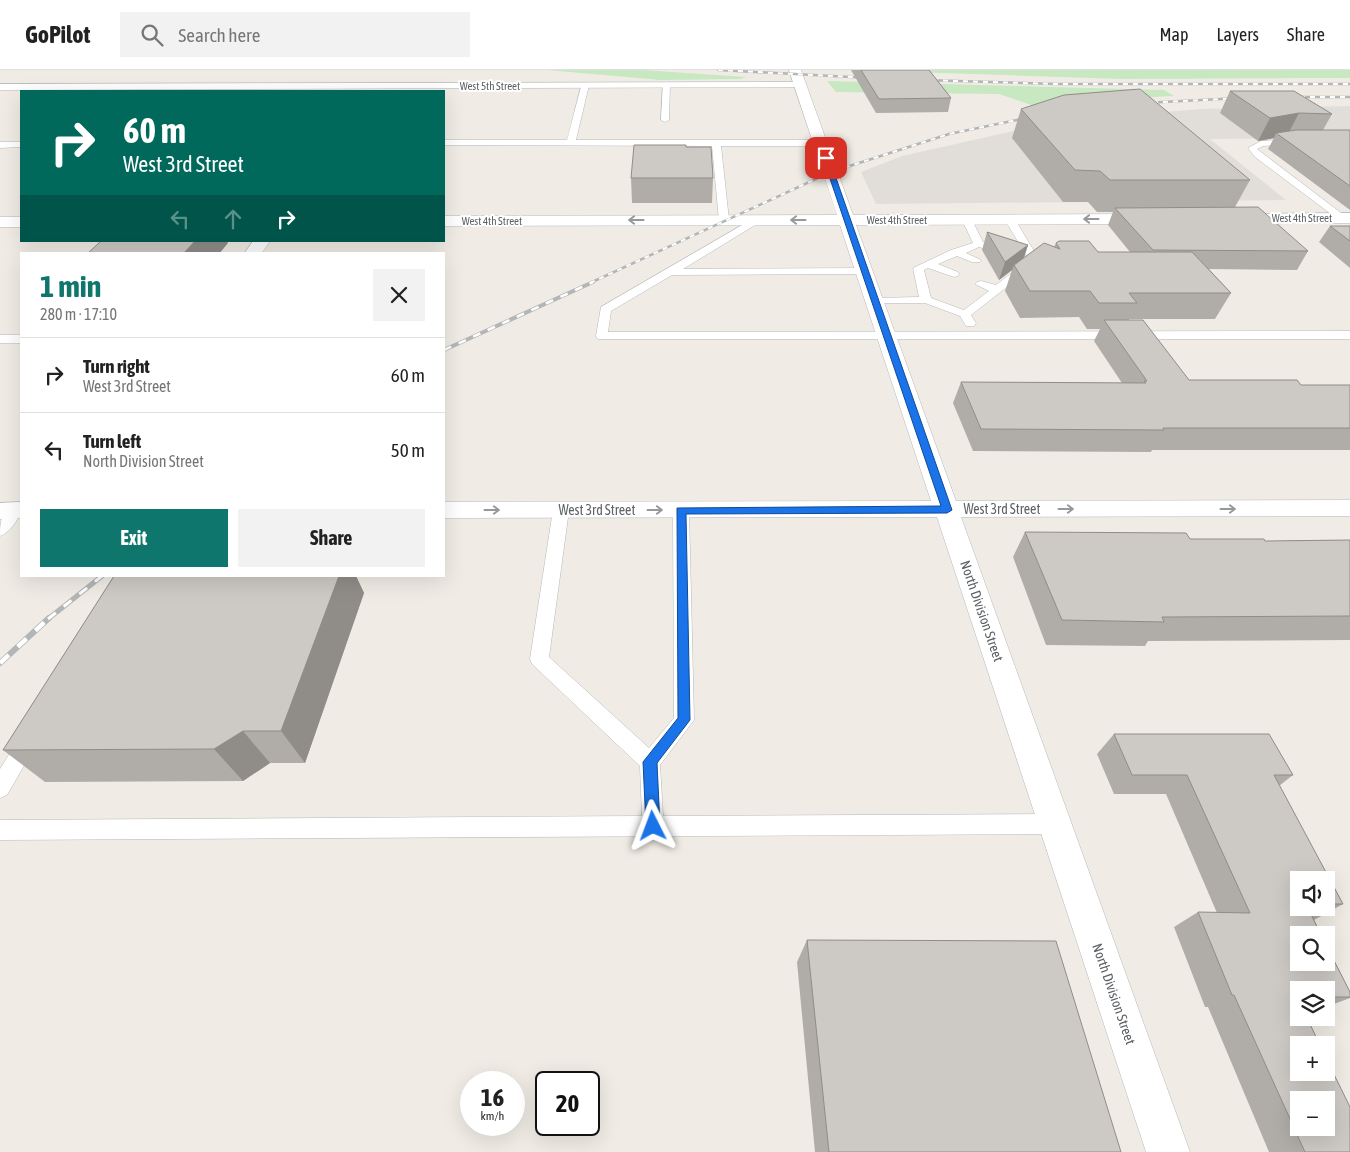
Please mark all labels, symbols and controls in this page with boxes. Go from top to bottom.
search box [120,12,470,57]
text: GoPilot [25,21,90,48]
icon: search [138,21,166,49]
text: Search here [178,24,260,46]
text: Map [1159,24,1188,45]
text: Layers [1216,24,1259,45]
text: Share [1287,24,1325,45]
street label: West 5th Street [460,80,520,92]
icon: right [40,110,105,175]
text: 60 m [123,110,186,150]
pin [805,137,847,179]
icon: arrive [812,144,840,172]
text: West 3rd Street [123,151,244,177]
icon: left [166,205,194,233]
icon: ahead [219,205,247,233]
icon: right [272,205,300,233]
street label: West 4th Street [1272,212,1332,224]
street label: West 4th Street [867,214,927,226]
one-way arrow [1084,214,1100,224]
street label: West 4th Street [462,215,522,227]
one-way arrow [628,215,644,225]
one-way arrow [791,215,807,225]
text: 1 min [40,269,101,303]
button: close [373,269,425,321]
text: 280 m · 17:10 [40,305,117,323]
text: Turn right [83,355,150,377]
icon: right [40,361,68,389]
text: 60 m [391,364,425,386]
text: West 3rd Street [83,377,171,395]
text: Turn left [83,430,141,452]
icon: left [40,436,68,464]
text: 50 m [391,439,425,461]
text: North Division Street [83,452,204,470]
street label: West 3rd Street [964,501,1040,517]
street label: West 3rd Street [559,502,635,518]
one-way arrow [1057,504,1073,514]
one-way arrow [1220,504,1236,514]
one-way arrow [484,505,500,515]
one-way arrow [646,505,663,515]
button: Exit [40,509,228,567]
button: Share [238,509,425,567]
street label: North Division Street [957,558,1007,664]
position arrow [626,799,678,851]
map controls [1290,871,1335,1136]
button: sound [1290,871,1335,916]
button: search [1290,926,1335,971]
street label: North Division Street [1089,941,1139,1047]
button: layers [1290,981,1335,1026]
button: + [1290,1036,1335,1081]
speed limit sign: 20 [535,1071,600,1136]
text: 16 [481,1083,504,1111]
button: − [1290,1091,1335,1136]
text: km/h [481,1109,504,1123]

